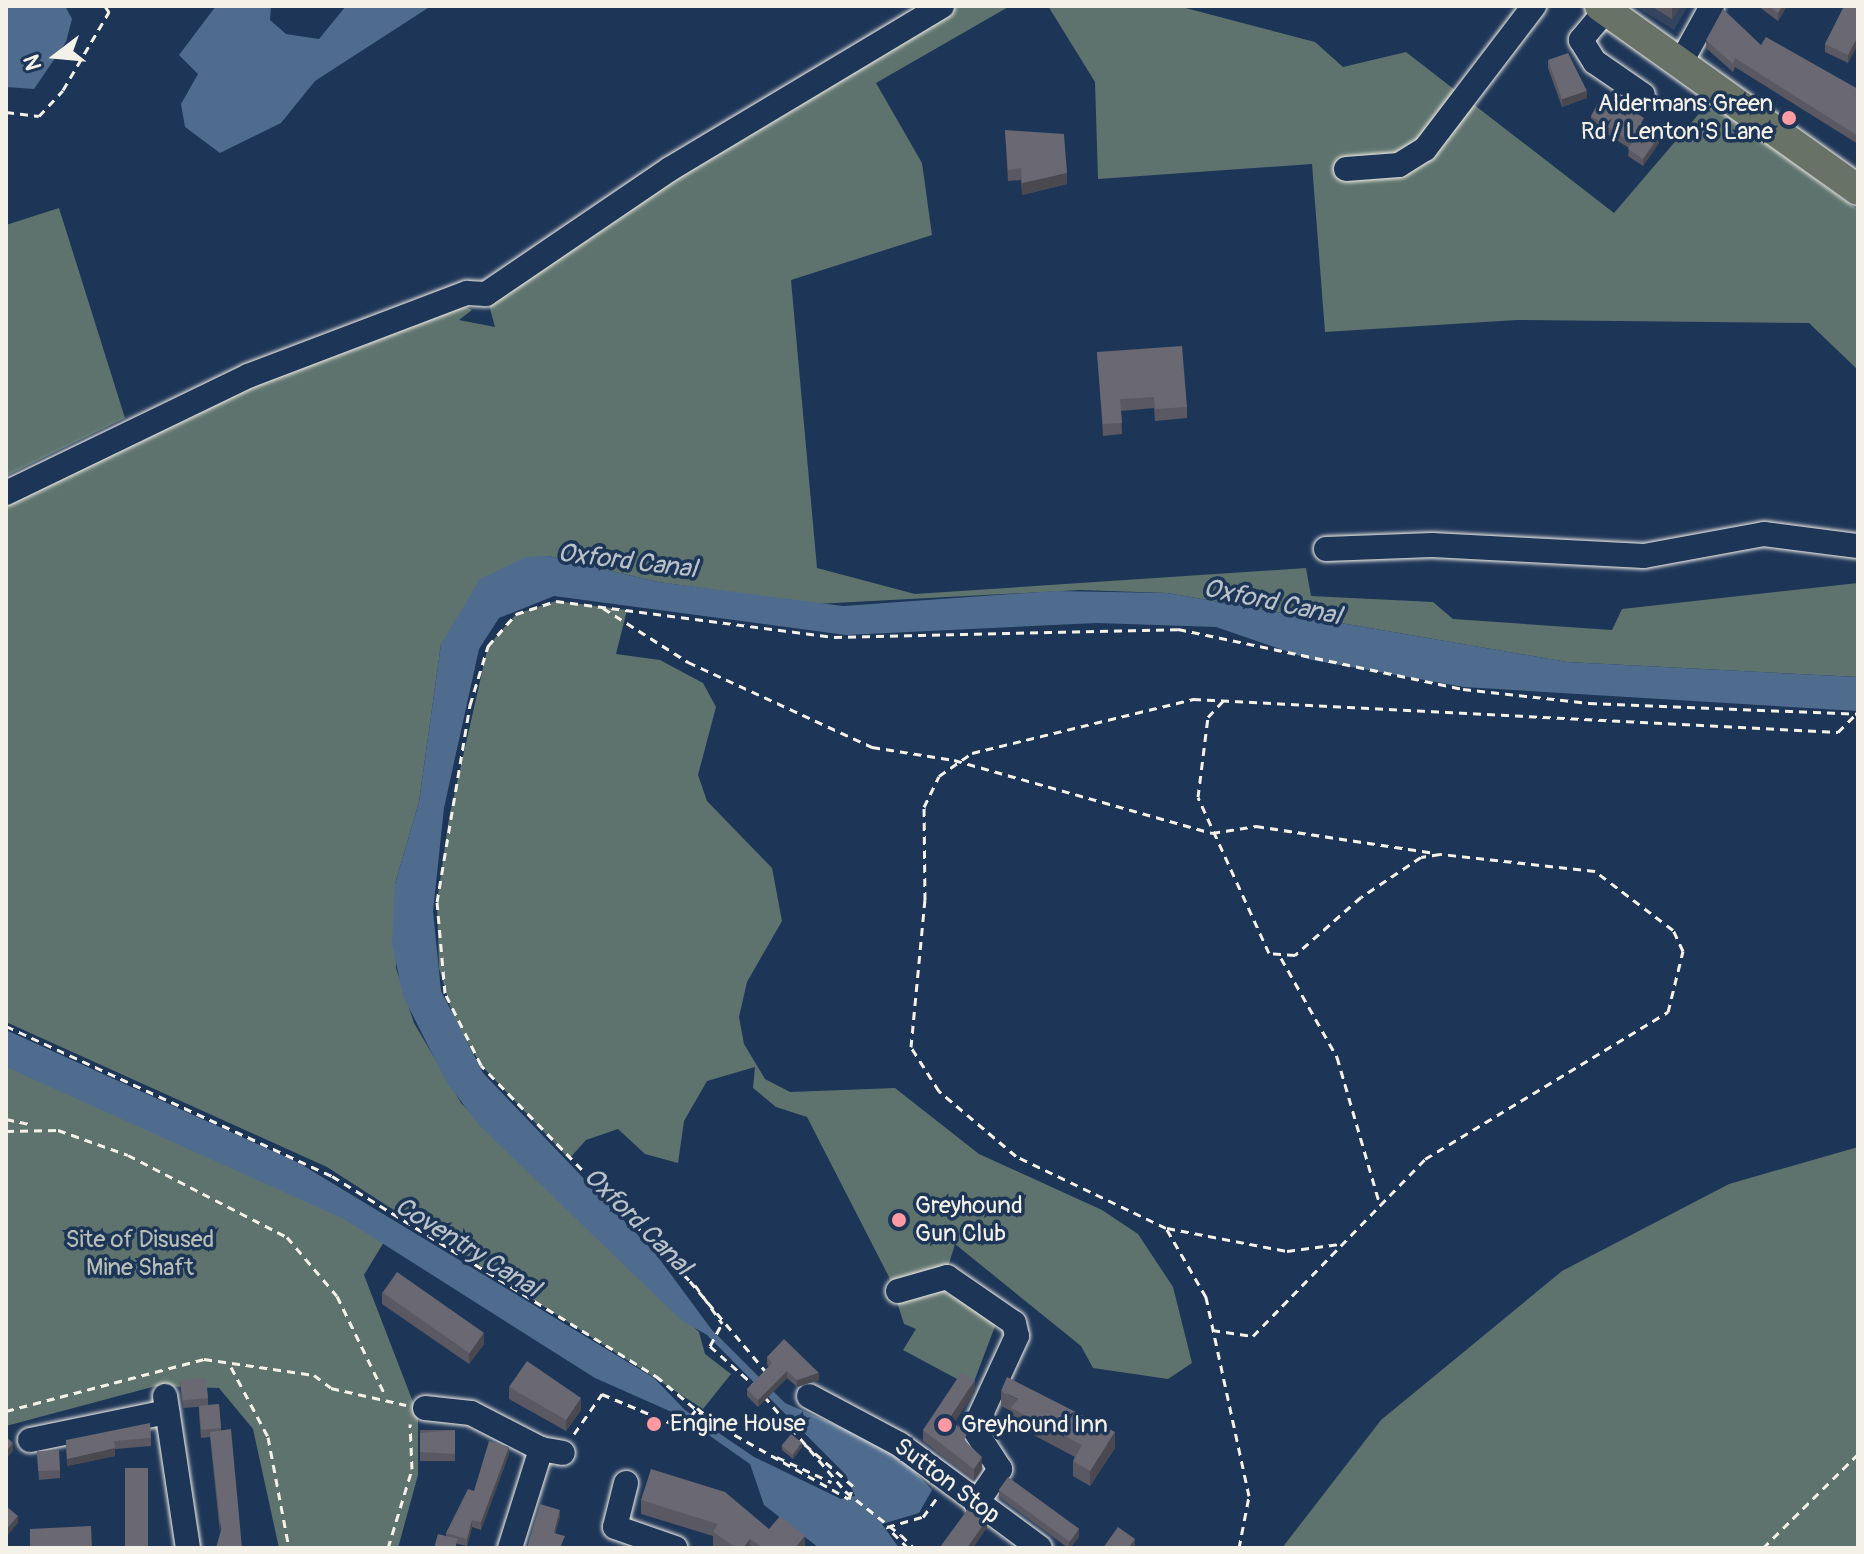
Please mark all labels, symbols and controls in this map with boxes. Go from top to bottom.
north arrow [16,16,96,96]
text: N [17,52,48,74]
place label: Aldermans Green Rd / Lenton'S Lane [1581,90,1773,146]
marker: Aldermans Green Rd / Lenton'S Lane [1780,109,1798,127]
water label: Oxford Canal [556,538,698,586]
water label: Oxford Canal [1200,573,1344,633]
water label: Oxford Canal [576,1161,698,1283]
water label: Coventry Canal [389,1191,545,1305]
place label: Greyhound Gun Club [915,1192,1023,1248]
marker: Greyhound Gun Club [890,1211,908,1229]
park label: Site of Disused Mine Shaft [66,1226,214,1282]
place label: Engine House [670,1410,806,1438]
place label: Greyhound Inn [961,1411,1108,1439]
marker: Engine House [645,1415,663,1433]
marker: Greyhound Inn [936,1416,954,1434]
street label: Sutton Stop [888,1432,1006,1530]

